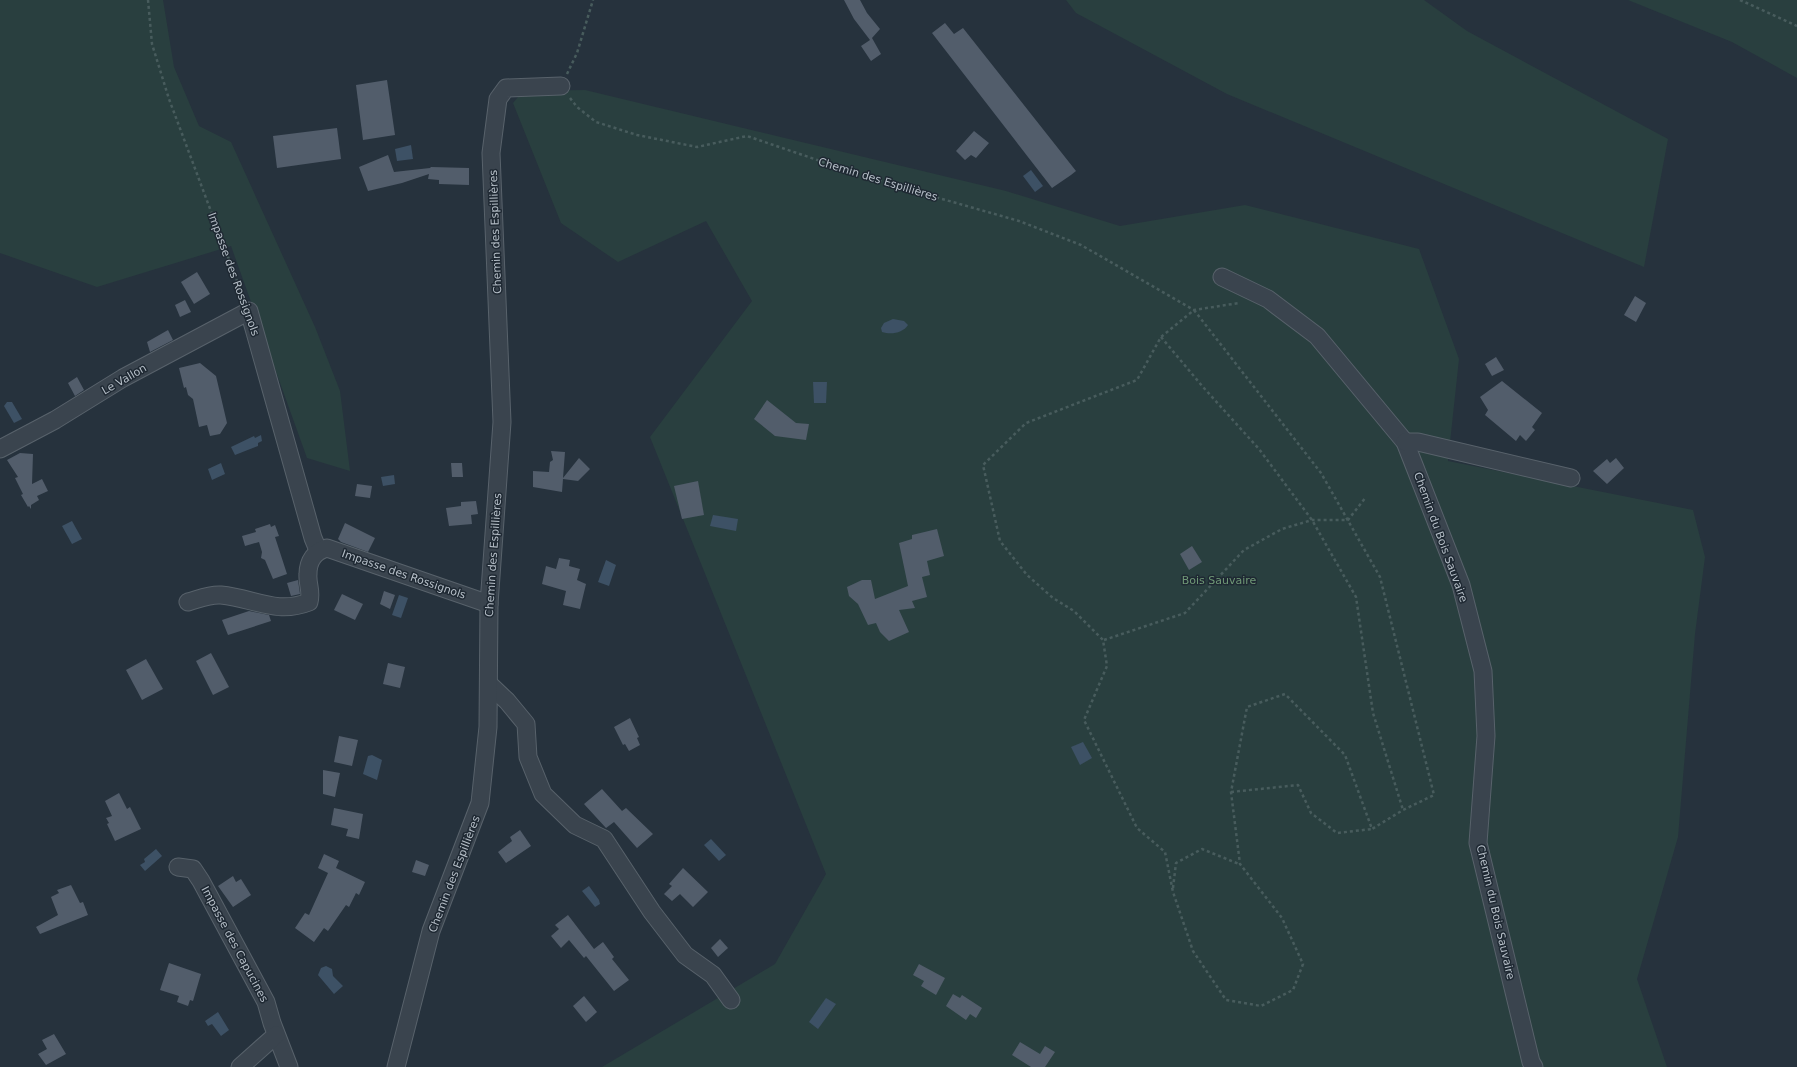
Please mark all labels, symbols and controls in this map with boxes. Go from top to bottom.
street label: Chemin des Espillières [817,155,939,204]
street label: Chemin des Espillières [487,169,504,294]
street label: Impasse des Rossignols [205,211,262,338]
street label: Le Vallon [100,361,149,397]
street label: Chemin du Bois Sauvaire [1411,470,1470,604]
street label: Chemin des Espillières [483,492,504,617]
street label: Impasse des Rossignols [340,547,468,602]
park label: Bois Sauvaire [1182,574,1257,587]
street label: Chemin des Espillières [426,814,483,934]
street label: Chemin du Bois Sauvaire [1474,844,1517,981]
street label: Impasse des Capucines [198,884,271,1005]

